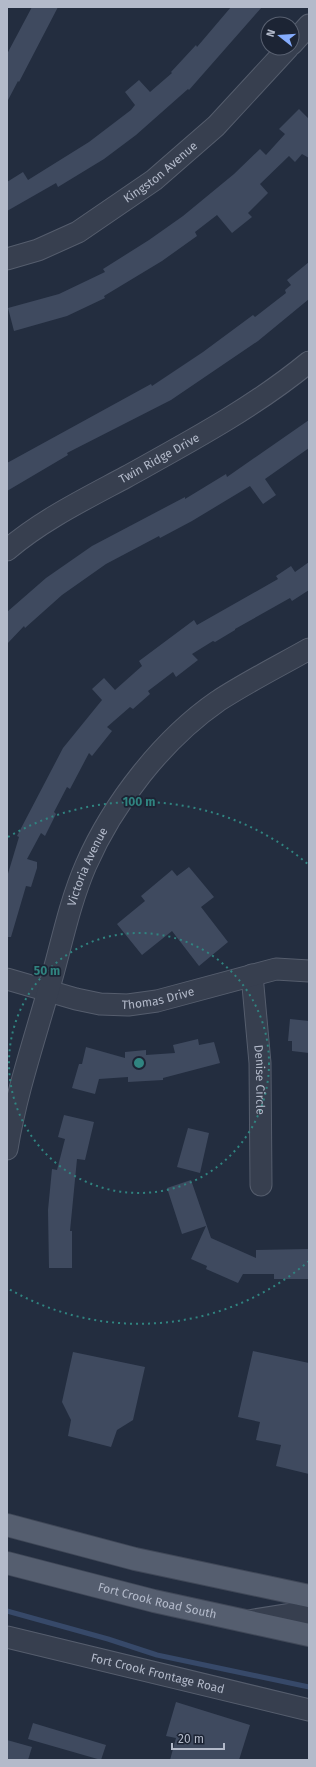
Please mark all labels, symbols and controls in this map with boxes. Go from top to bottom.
north arrow [260,16,300,56]
text: N [264,28,278,39]
street label: Kingston Avenue [121,139,200,206]
street label: Twin Ridge Drive [117,430,202,486]
text: 100 m [123,795,155,809]
street label: Victoria Avenue [65,825,111,908]
text: 50 m [34,964,60,978]
street label: Thomas Drive [121,984,196,1012]
street label: Denise Circle [251,1044,267,1115]
centre of rings [132,1056,146,1070]
street label: Fort Crook Road South [96,1580,218,1622]
street label: Fort Crook Frontage Road [89,1651,226,1696]
scale bar [172,1725,224,1751]
text: 20 m [178,1732,204,1746]

